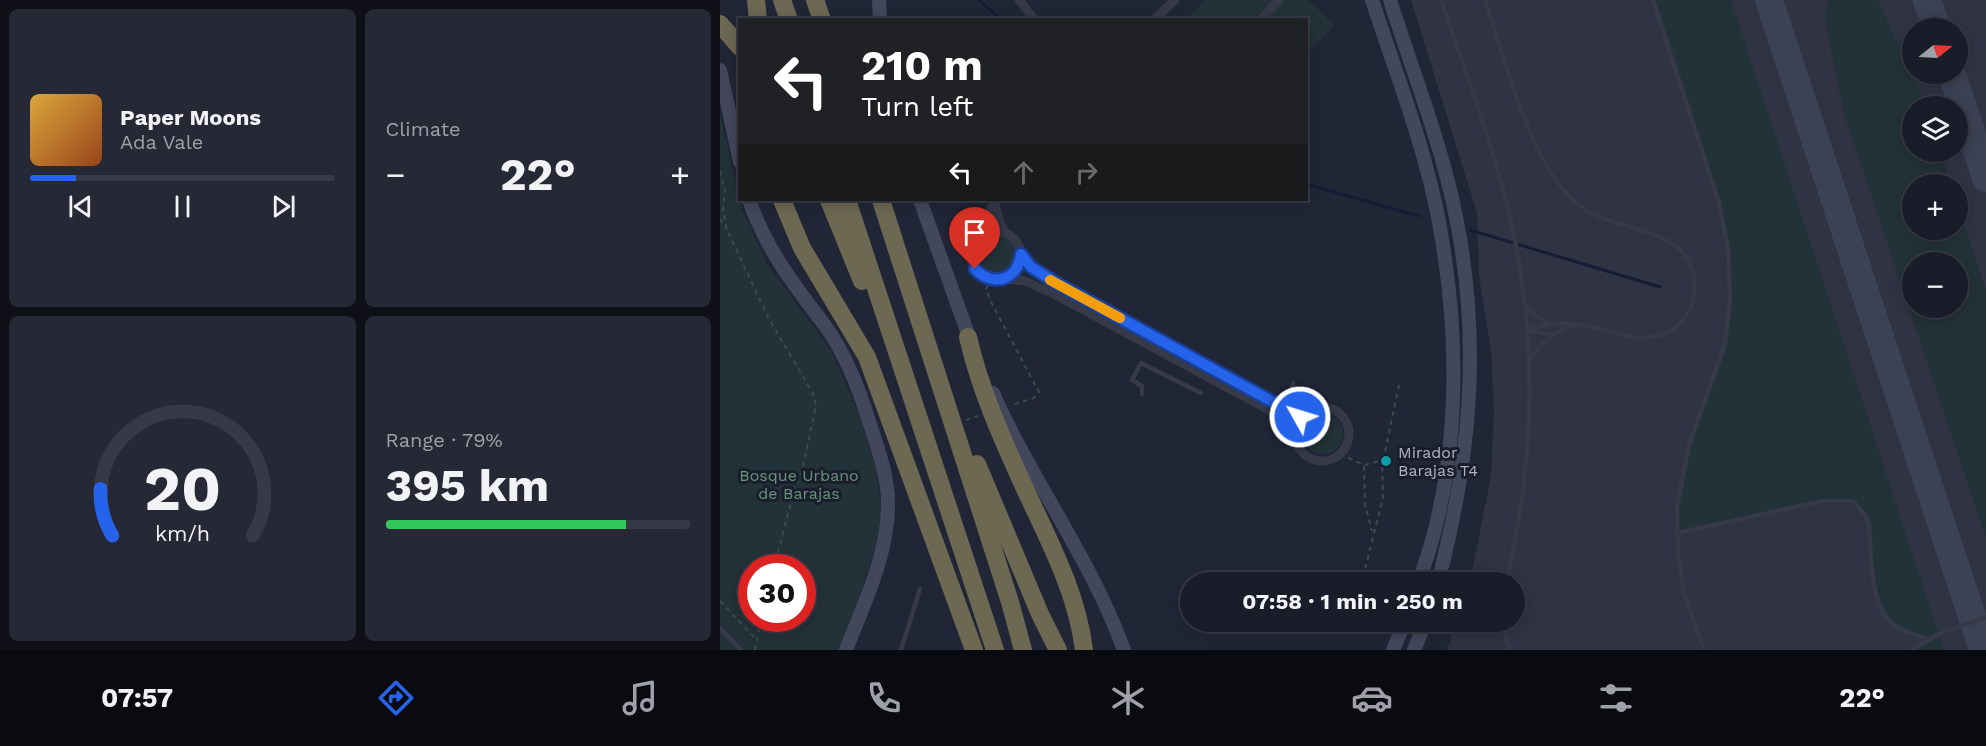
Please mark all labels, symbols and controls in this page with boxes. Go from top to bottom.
north arrow [1902,18,1968,84]
map controls [1902,18,1968,318]
text: 210 m [861,41,983,90]
icon: left [762,42,840,120]
text: Turn left [861,91,973,123]
button: layers [1902,96,1968,162]
text: Paper Moons [120,105,261,130]
text: Climate [386,117,461,141]
text: Ada Vale [120,130,203,154]
text: 22° [500,148,576,201]
text: − [386,155,405,194]
text: + [670,155,690,194]
icon: left [944,156,977,189]
icon: ahead [1007,156,1040,189]
icon: right [1070,156,1103,189]
button: + [1902,174,1968,240]
icon: previous [64,190,97,223]
icon: pause [166,190,199,223]
icon: next [267,190,300,223]
pin [949,207,1000,269]
icon: arrive [958,216,991,249]
button: − [1902,252,1968,318]
position arrow [1268,385,1332,449]
text: Range · 79% [386,428,503,452]
place label: Mirador Barajas T4 [1398,443,1478,480]
text: 20 [144,452,221,525]
marker: Mirador Barajas T4 [1379,454,1393,468]
text: 395 km [386,459,549,512]
park label: Bosque Urbano de Barajas [739,466,859,503]
text: km/h [155,521,210,546]
speed limit sign: 30 [738,554,816,632]
text: 07:58 · 1 min · 250 m [1242,589,1463,614]
icon: directions [375,677,417,719]
icon: music [619,677,661,719]
icon: phone [863,677,905,719]
icon: climate [1107,677,1149,719]
icon: car [1351,677,1393,719]
icon: filters [1595,677,1637,719]
text: 07:57 [101,682,173,714]
text: 22° [1839,682,1885,714]

